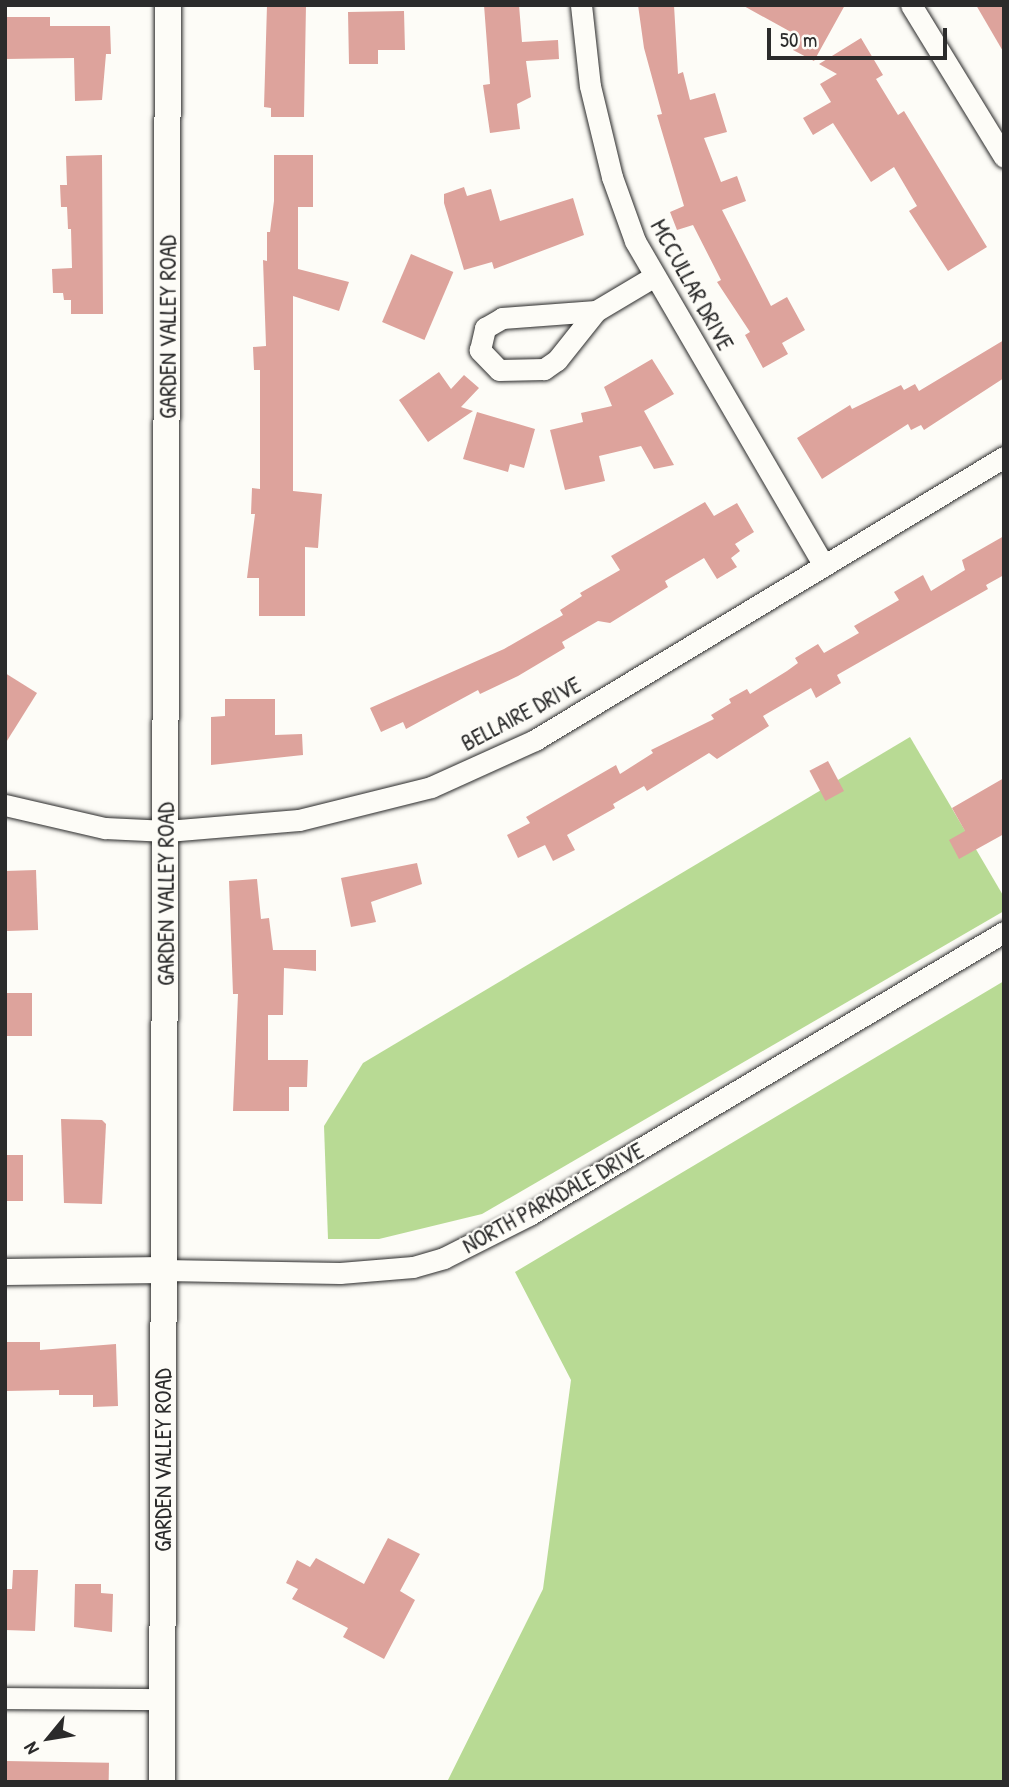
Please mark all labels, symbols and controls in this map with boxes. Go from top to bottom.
scale bar [771,14,951,58]
text: 50 m [780,25,817,54]
street label: MCCULLAR DRIVE [645,215,739,355]
street label: GARDEN VALLEY ROAD [154,235,182,419]
street label: BELLAIRE DRIVE [457,671,585,757]
street label: GARDEN VALLEY ROAD [152,802,180,986]
street label: NORTH PARKDALE DRIVE [458,1137,648,1259]
street label: GARDEN VALLEY ROAD [149,1368,177,1552]
north arrow [14,1703,84,1773]
text: N [17,1738,45,1759]

